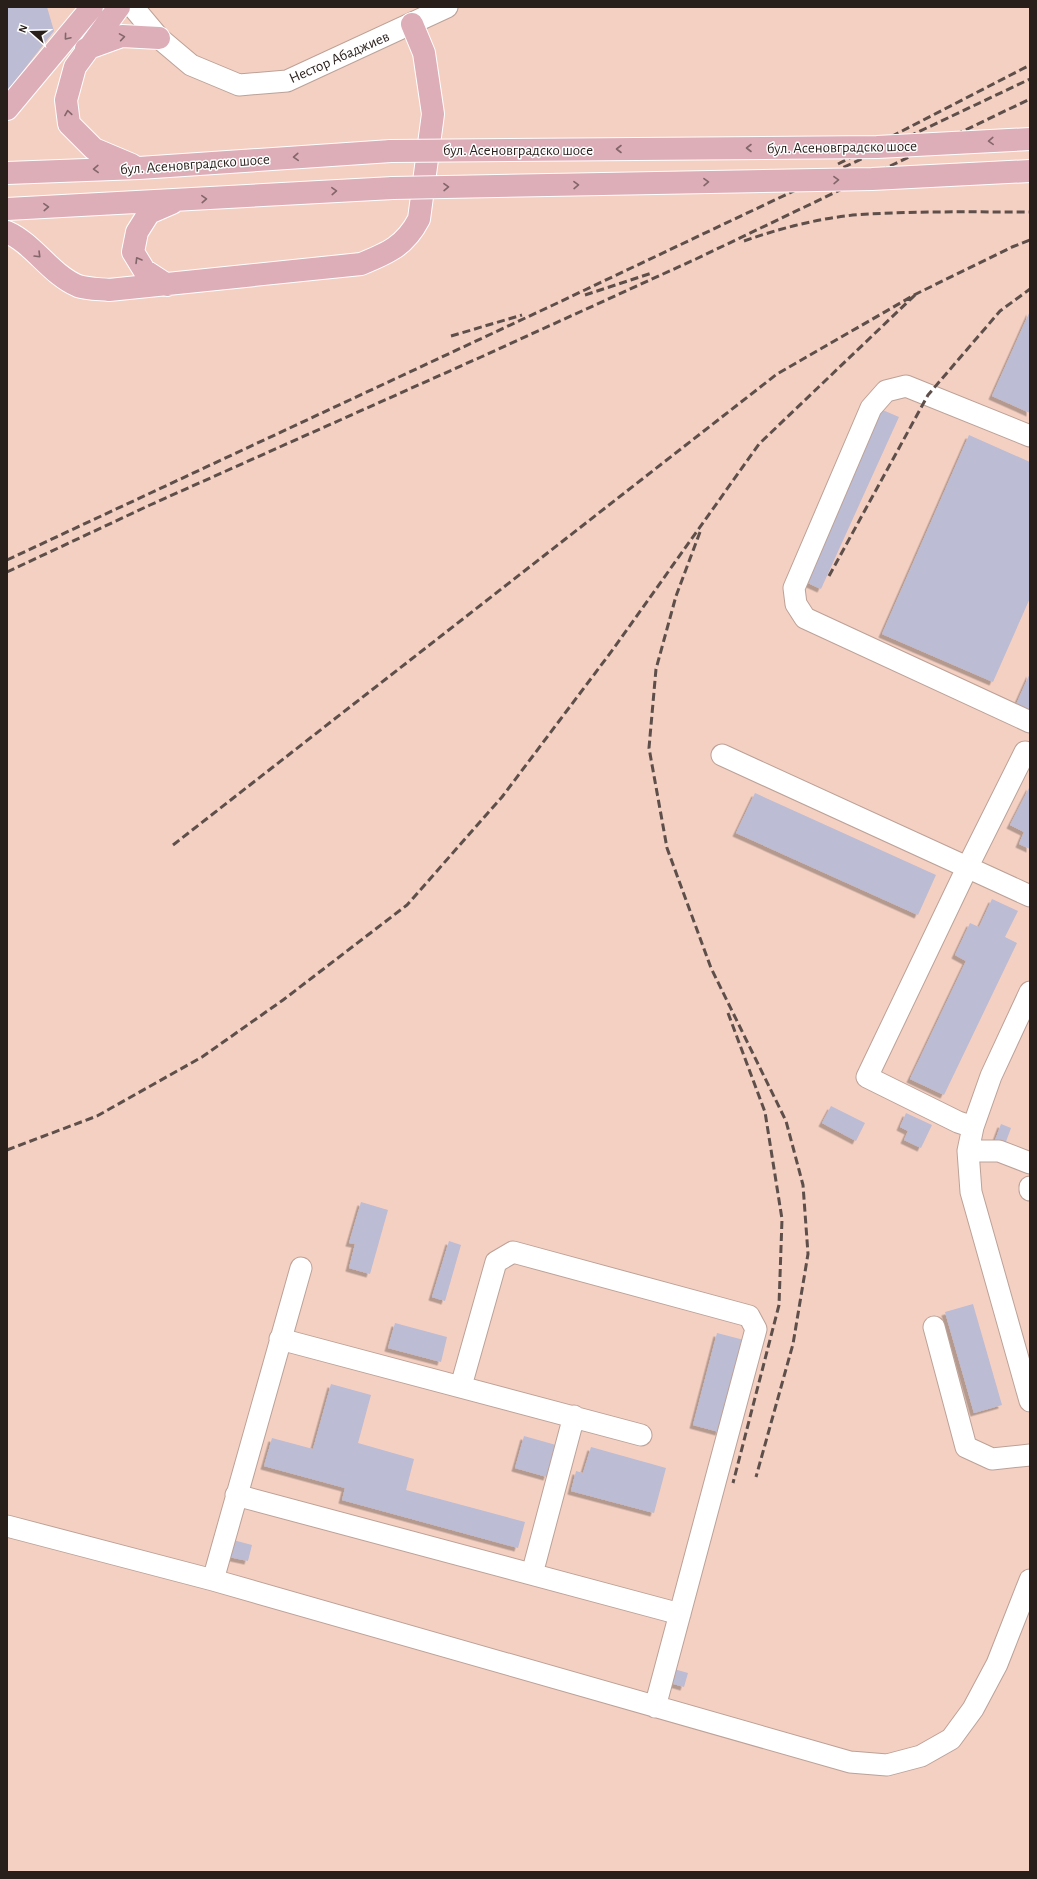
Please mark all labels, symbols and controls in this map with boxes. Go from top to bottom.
north arrow [12,12,52,52]
text: N [17,23,30,34]
street label: Нестор Абаджиев [287,29,392,86]
one-way arrow [65,32,72,40]
one-way arrow [119,33,125,42]
one-way arrow [64,110,73,116]
one-way arrow [988,137,994,146]
street label: бул. Асеновградско шосе [767,139,917,156]
street label: бул. Асеновградско шосе [443,143,593,158]
one-way arrow [746,144,752,152]
one-way arrow [616,145,622,153]
street label: бул. Асеновградско шосе [120,152,271,177]
one-way arrow [293,153,299,162]
one-way arrow [93,165,99,174]
one-way arrow [833,176,839,184]
one-way arrow [703,178,709,186]
one-way arrow [573,180,579,189]
one-way arrow [443,183,449,191]
one-way arrow [331,187,337,196]
one-way arrow [201,194,207,203]
one-way arrow [43,203,49,212]
one-way arrow [33,250,41,258]
one-way arrow [136,257,143,264]

